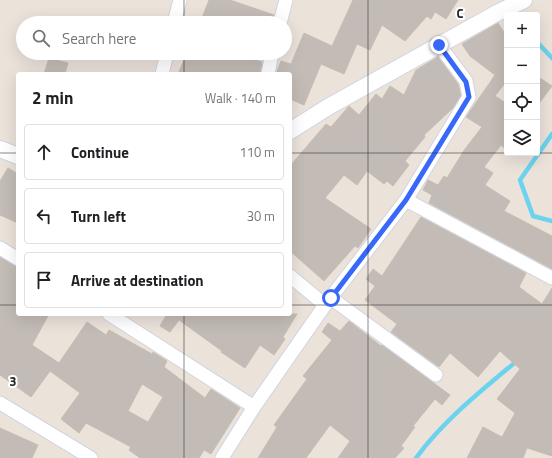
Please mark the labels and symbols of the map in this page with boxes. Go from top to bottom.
text: C [456,3,464,23]
route end [430,36,448,54]
route start [322,289,340,307]
text: 3 [9,371,17,391]

